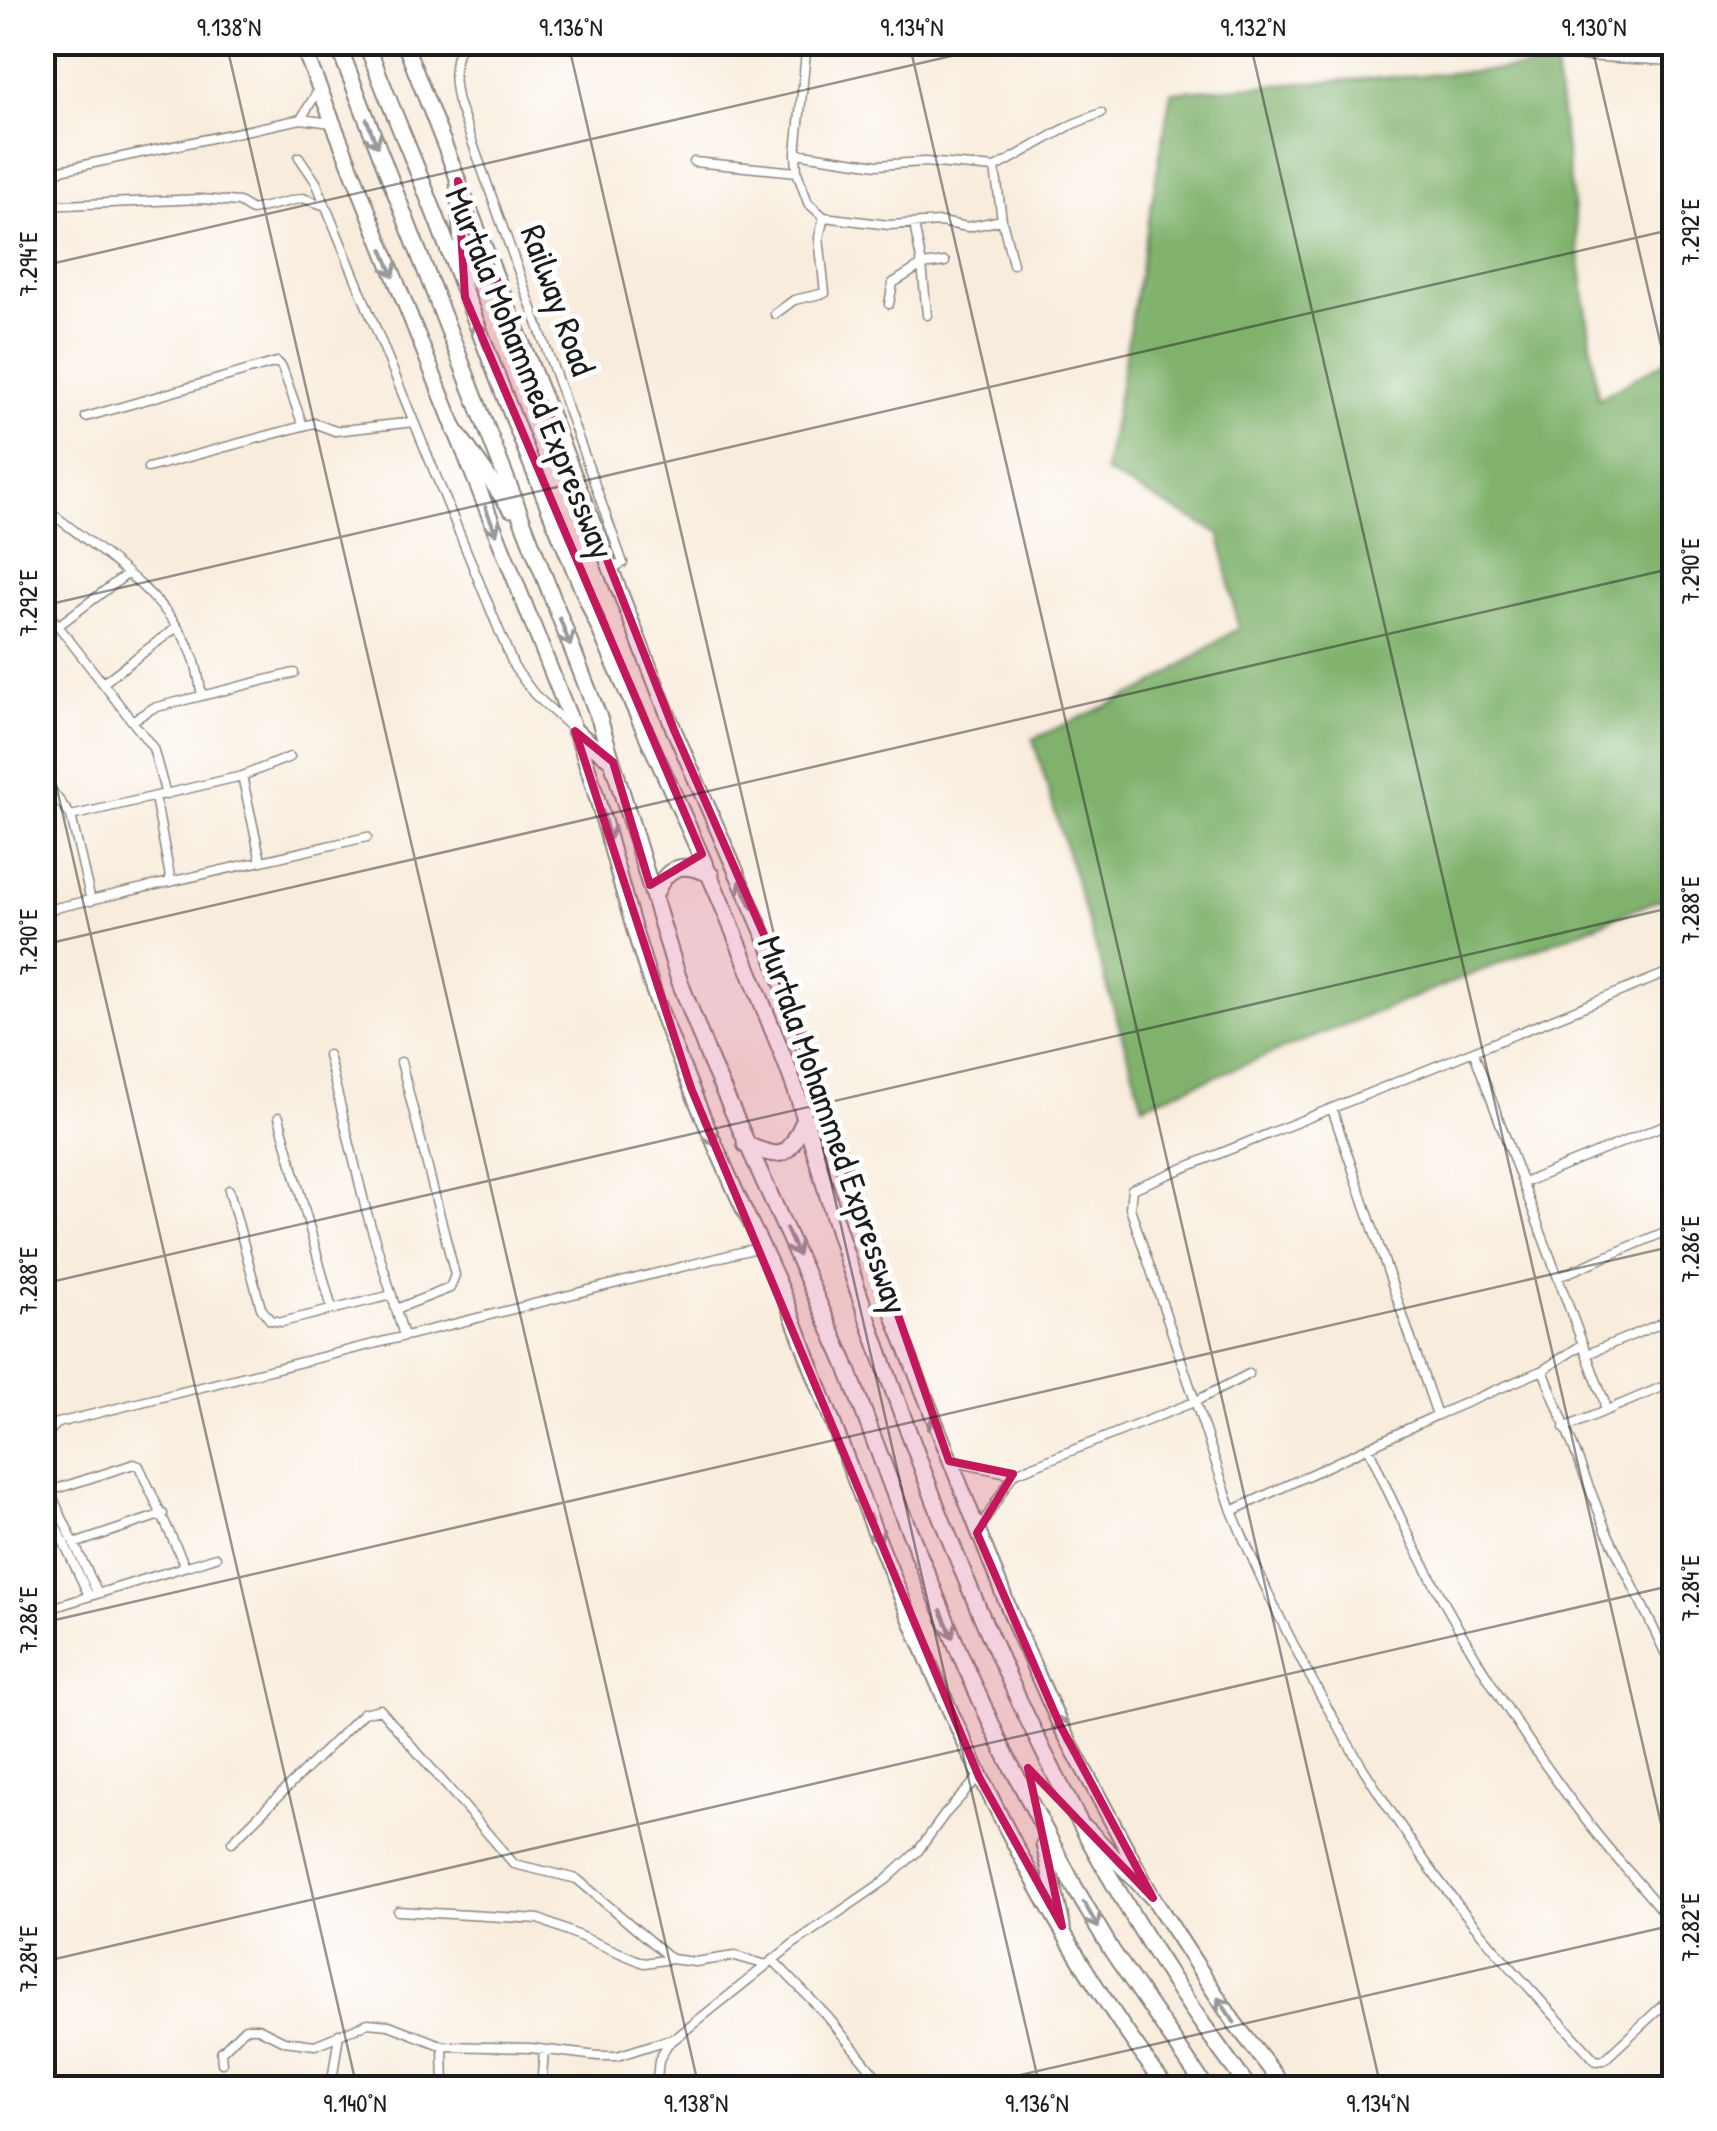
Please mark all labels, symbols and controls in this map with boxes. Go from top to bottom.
text: 9.138°N [197,10,261,44]
text: 9.136°N [539,10,603,44]
text: 9.134°N [880,10,944,44]
text: 9.132°N [1220,10,1286,44]
text: 9.130°N [1561,10,1627,44]
one-way arrow [364,117,382,148]
street label: Murtala Mohammed Expressway [434,180,627,566]
text: 7.292°E [1673,198,1707,266]
street label: Railway Road [510,218,607,382]
text: 7.294°E [11,232,45,296]
one-way arrow [381,248,399,278]
one-way arrow [470,321,488,351]
one-way arrow [483,505,501,536]
text: 7.290°E [1673,538,1707,604]
text: 7.292°E [11,569,45,637]
one-way arrow [558,617,576,647]
one-way arrow [598,808,617,840]
text: 7.288°E [1673,876,1707,944]
one-way arrow [736,879,754,910]
text: 7.290°E [11,909,45,975]
street label: Murtala Mohammed Expressway [747,930,920,1320]
one-way arrow [702,1116,720,1147]
text: 7.286°E [1673,1215,1707,1283]
one-way arrow [784,1226,802,1257]
text: 7.288°E [11,1247,45,1315]
one-way arrow [927,1416,945,1447]
one-way arrow [868,1513,886,1543]
text: 7.284°E [1673,1555,1707,1621]
text: 7.286°E [11,1586,45,1654]
one-way arrow [940,1608,958,1639]
one-way arrow [1053,1716,1072,1745]
text: 7.282°E [1673,1893,1707,1961]
one-way arrow [1081,1900,1101,1929]
text: 7.284°E [11,1926,45,1992]
one-way arrow [1216,1997,1237,2025]
text: 9.140°N [323,2086,387,2120]
text: 9.138°N [664,2086,728,2120]
text: 9.136°N [1005,2086,1069,2120]
text: 9.134°N [1346,2086,1410,2120]

